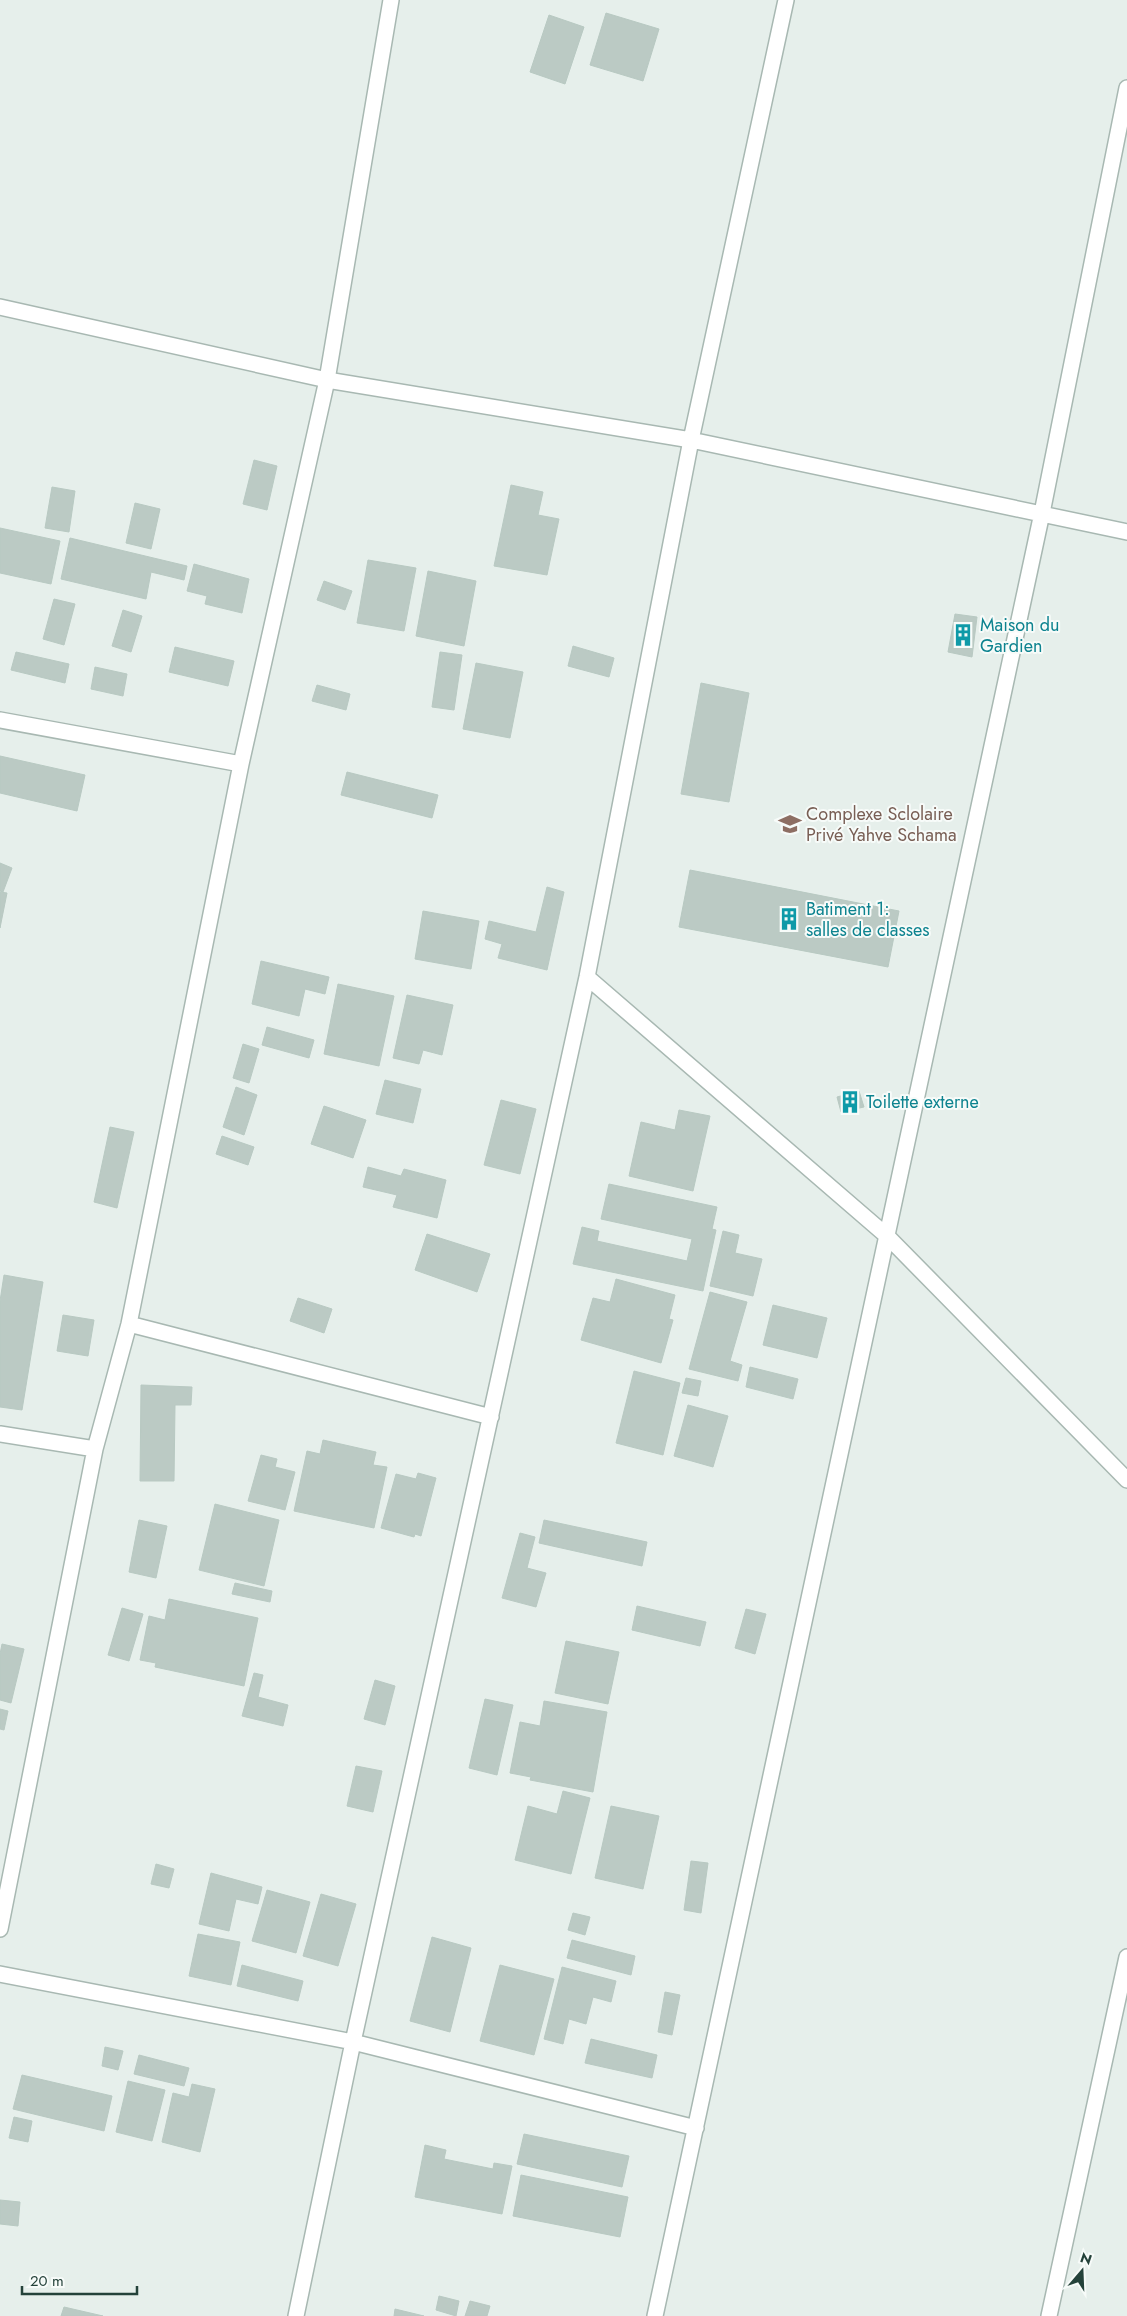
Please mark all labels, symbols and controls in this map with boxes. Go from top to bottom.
place label: Maison du Gardien [980,612,1060,659]
building icon: Maison du Gardien [950,622,976,648]
place label: Complexe Sclolaire Privé Yahve Schama [806,801,957,848]
school or university icon: Complexe Sclolaire Privé Yahve Schama [777,811,803,837]
place label: Batiment 1: salles de classes [806,896,929,943]
building icon: Batiment 1: salles de classes [776,906,802,932]
building icon: Toilette externe [837,1089,863,1115]
place label: Toilette externe [866,1089,979,1115]
north arrow [1057,2246,1107,2296]
text: N [1078,2247,1095,2270]
scale bar [22,2264,138,2296]
text: 20 m [30,2270,64,2292]

